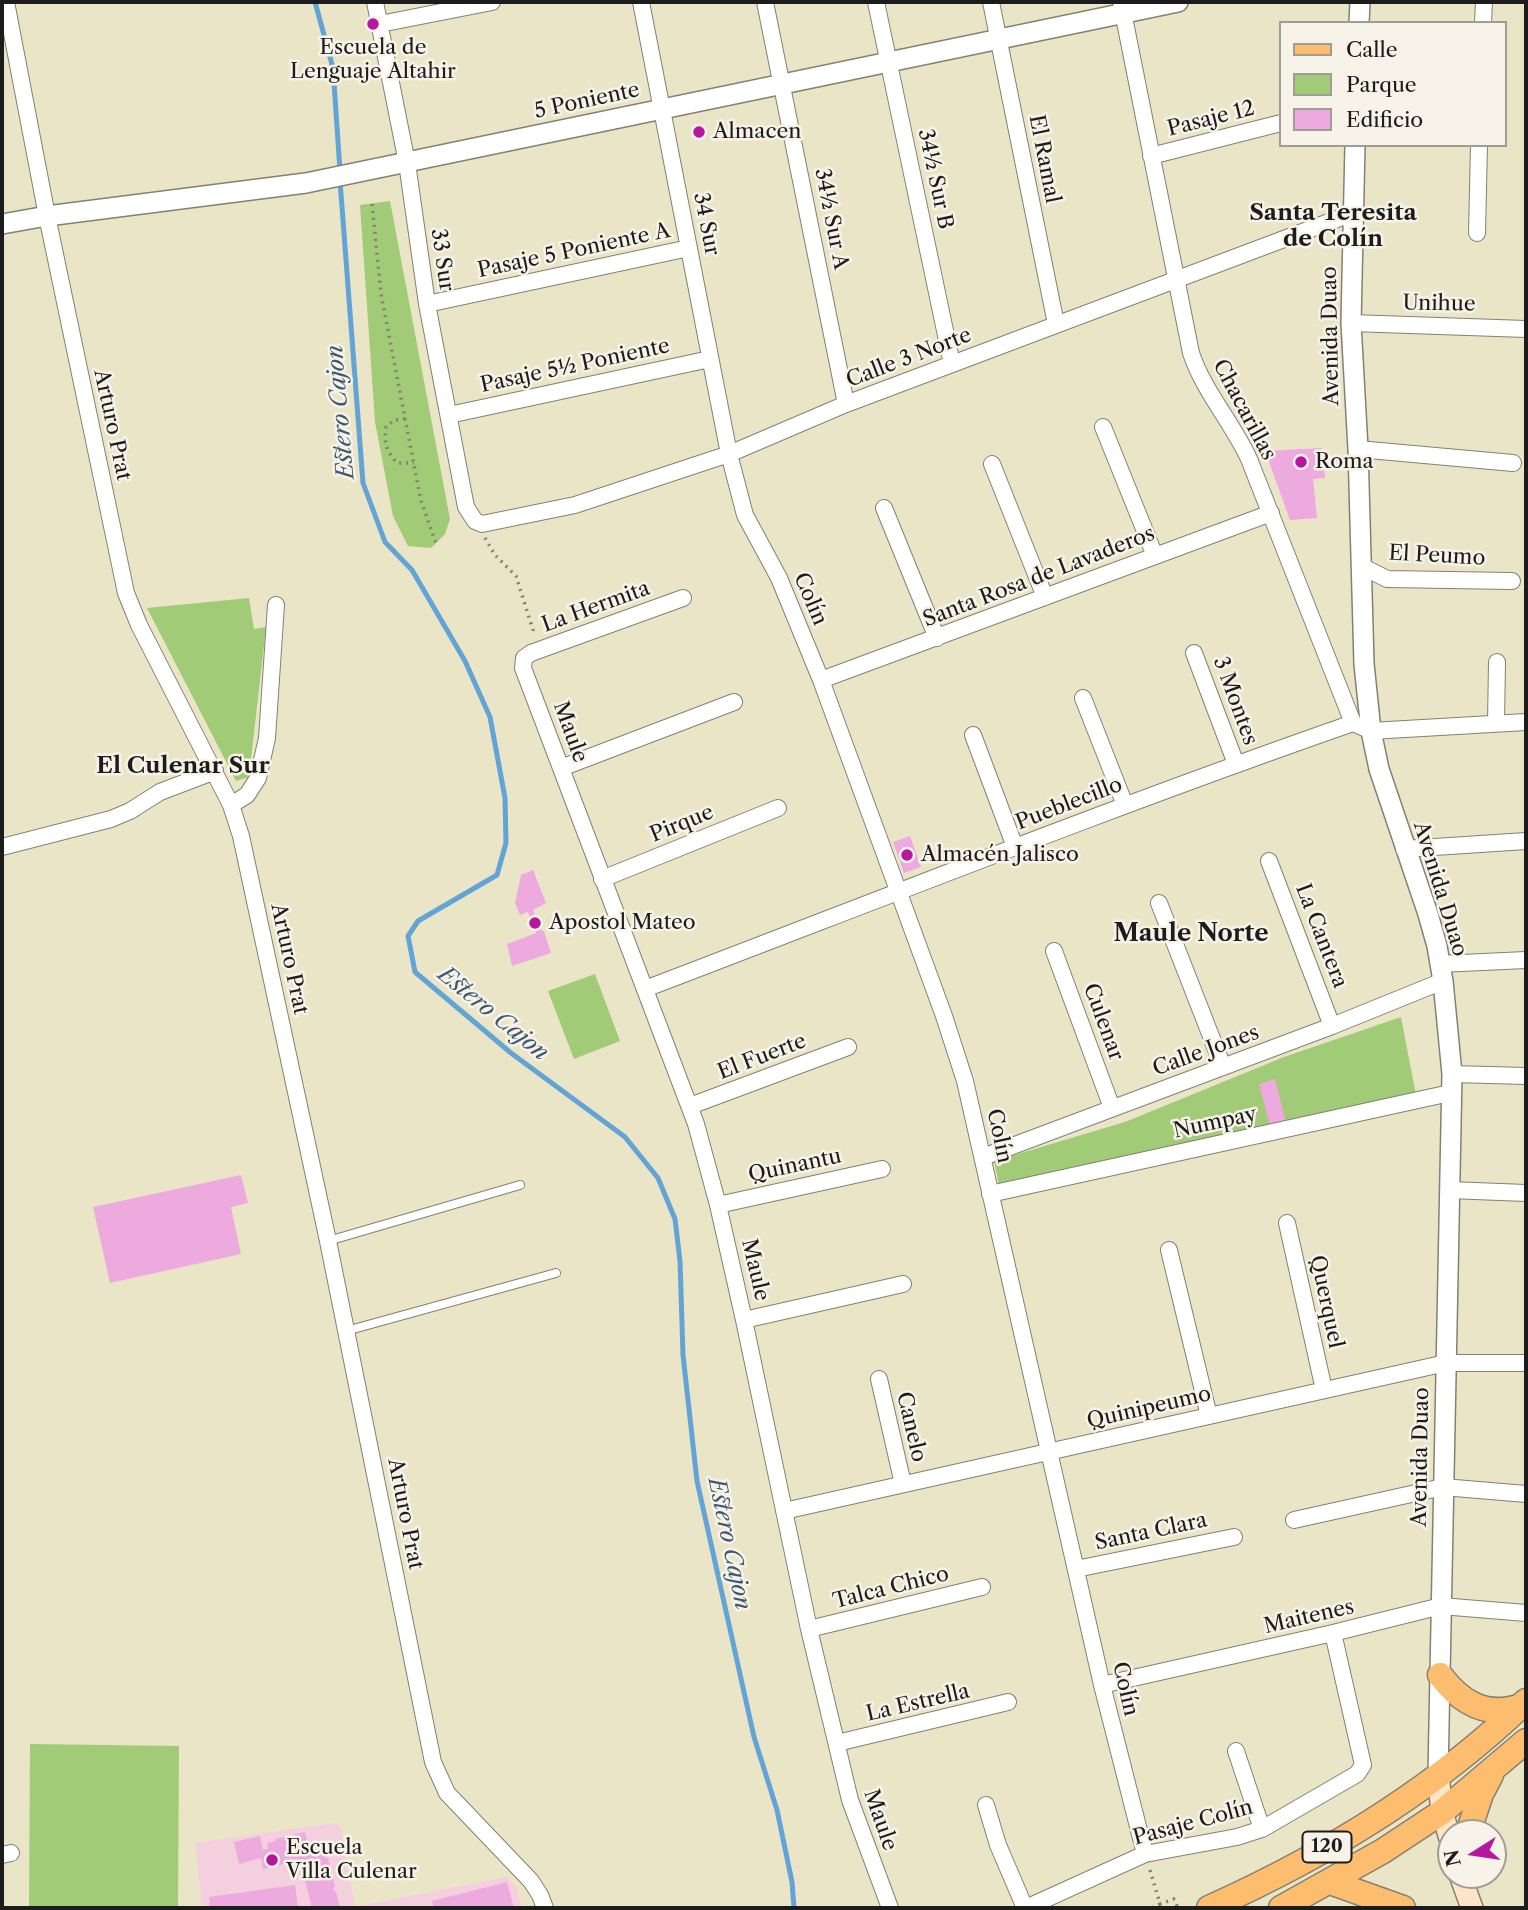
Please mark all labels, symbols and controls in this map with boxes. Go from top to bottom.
marker: Escuela de Lenguaje Altahir [365,16,381,32]
legend [1280,21,1507,147]
place label: Escuela de Lenguaje Altahir [290,35,456,85]
text: Calle [1346,37,1398,62]
text: Parque [1346,72,1417,97]
street label: 5 Poniente [532,78,642,124]
street label: Pasaje 12 [1165,96,1257,142]
text: Edificio [1346,107,1423,132]
street label: El Ramal [1023,113,1065,205]
place label: Almacen [713,119,801,145]
marker: Almacen [691,124,707,140]
street label: 34½ Sur B [912,127,958,231]
street label: 34½ Sur A [809,166,853,272]
street label: 34 Sur [688,190,724,258]
district label: Santa Teresita de Colín [1249,199,1417,253]
street label: Pasaje 5 Poniente A [475,218,673,284]
street label: 33 Sur [425,227,459,293]
street label: Avenida Duao [1317,266,1345,406]
street label: Unihue [1402,291,1476,317]
street label: Calle 3 Norte [843,323,975,393]
street label: Pasaje 5½ Poniente [478,334,672,398]
water label: Estero Cajon [321,344,361,480]
street label: Chacarillas [1207,355,1281,465]
street label: Arturo Prat [88,367,136,483]
place label: Roma [1315,449,1374,475]
marker: Roma [1293,454,1309,470]
street label: Santa Rosa de Lavaderos [920,521,1158,633]
street label: El Peumo [1388,541,1486,571]
street label: Colín [788,569,832,629]
street label: La Hermita [539,576,653,638]
street label: 3 Montes [1207,653,1263,749]
street label: Maule [547,698,593,766]
district label: El Culenar Sur [96,752,270,780]
street label: Pueblecillo [1012,772,1126,836]
street label: Pirque [647,800,717,848]
street label: Avenida Duao [1408,819,1472,959]
place label: Almacén Jalisco [921,842,1079,868]
marker: Almacén Jalisco [899,847,915,863]
street label: La Cantera [1290,880,1352,992]
street label: Arturo Prat [265,901,313,1017]
place label: Apostol Mateo [549,910,696,936]
marker: Apostol Mateo [527,915,543,931]
district label: Maule Norte [1113,920,1269,948]
water label: Estero Cajon [432,961,554,1067]
street label: Culenar [1077,980,1129,1064]
street label: Calle Jones [1149,1020,1263,1082]
street label: El Fuerte [714,1029,810,1085]
street label: Numpay [1171,1102,1259,1144]
street label: Colín [981,1107,1017,1165]
street label: Quinantu [746,1144,844,1188]
street label: Maule [736,1236,774,1304]
street label: Querquel [1304,1253,1348,1351]
street label: Quinipeumo [1085,1382,1213,1434]
street label: Avenida Duao [1407,1387,1435,1527]
street label: Canelo [891,1389,931,1465]
street label: Arturo Prat [382,1456,428,1572]
water label: Estero Cajon [702,1475,756,1613]
street label: Santa Clara [1093,1508,1209,1556]
street label: Talca Chico [831,1561,951,1615]
street label: Maitenes [1261,1594,1357,1640]
street label: Colín [1107,1659,1143,1719]
street label: La Estrella [864,1679,972,1727]
street label: Maule [858,1786,902,1854]
street label: Pasaje Colín [1130,1795,1256,1851]
north arrow [1437,1819,1507,1889]
road number: 120 [1302,1831,1352,1862]
place label: Escuela Villa Culenar [286,1835,417,1885]
text: N [1440,1848,1466,1869]
marker: Escuela Villa Culenar [264,1852,280,1868]

